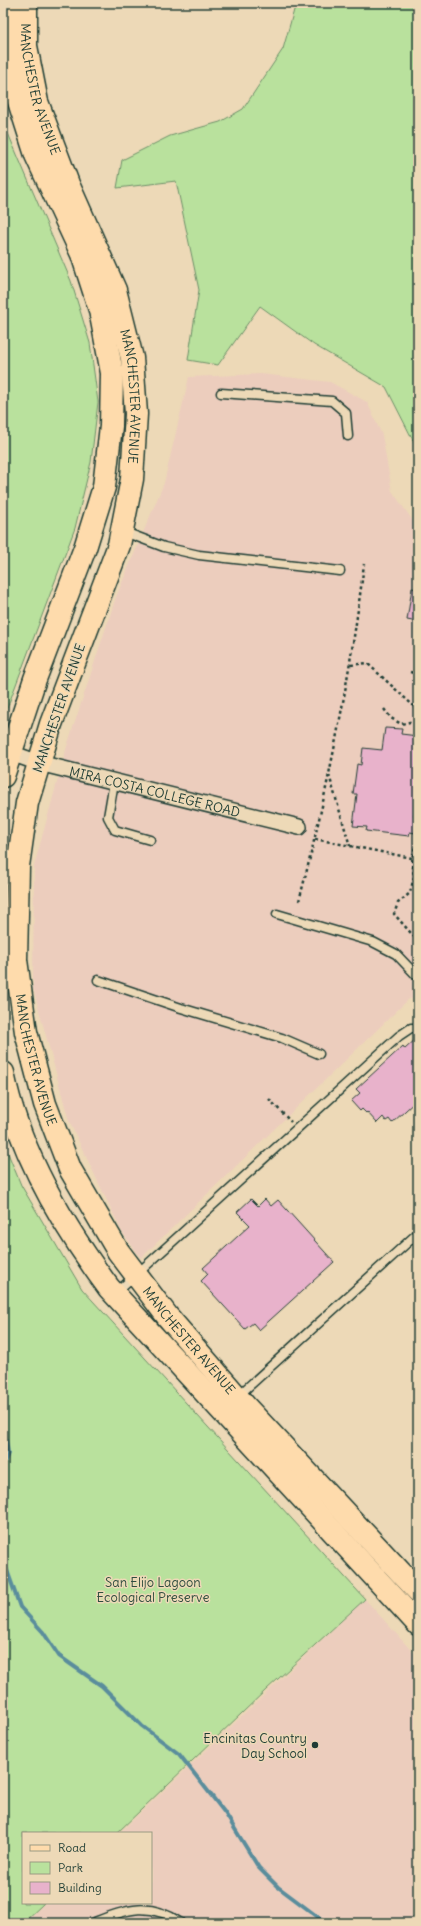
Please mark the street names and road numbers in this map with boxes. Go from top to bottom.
street label: MANCHESTER AVENUE [17,23,65,157]
street label: MANCHESTER AVENUE [117,327,145,465]
street label: MANCHESTER AVENUE [29,641,89,775]
street label: MIRA COSTA COLLEGE ROAD [68,762,242,821]
street label: MANCHESTER AVENUE [12,993,61,1128]
street label: MANCHESTER AVENUE [139,1283,240,1398]

